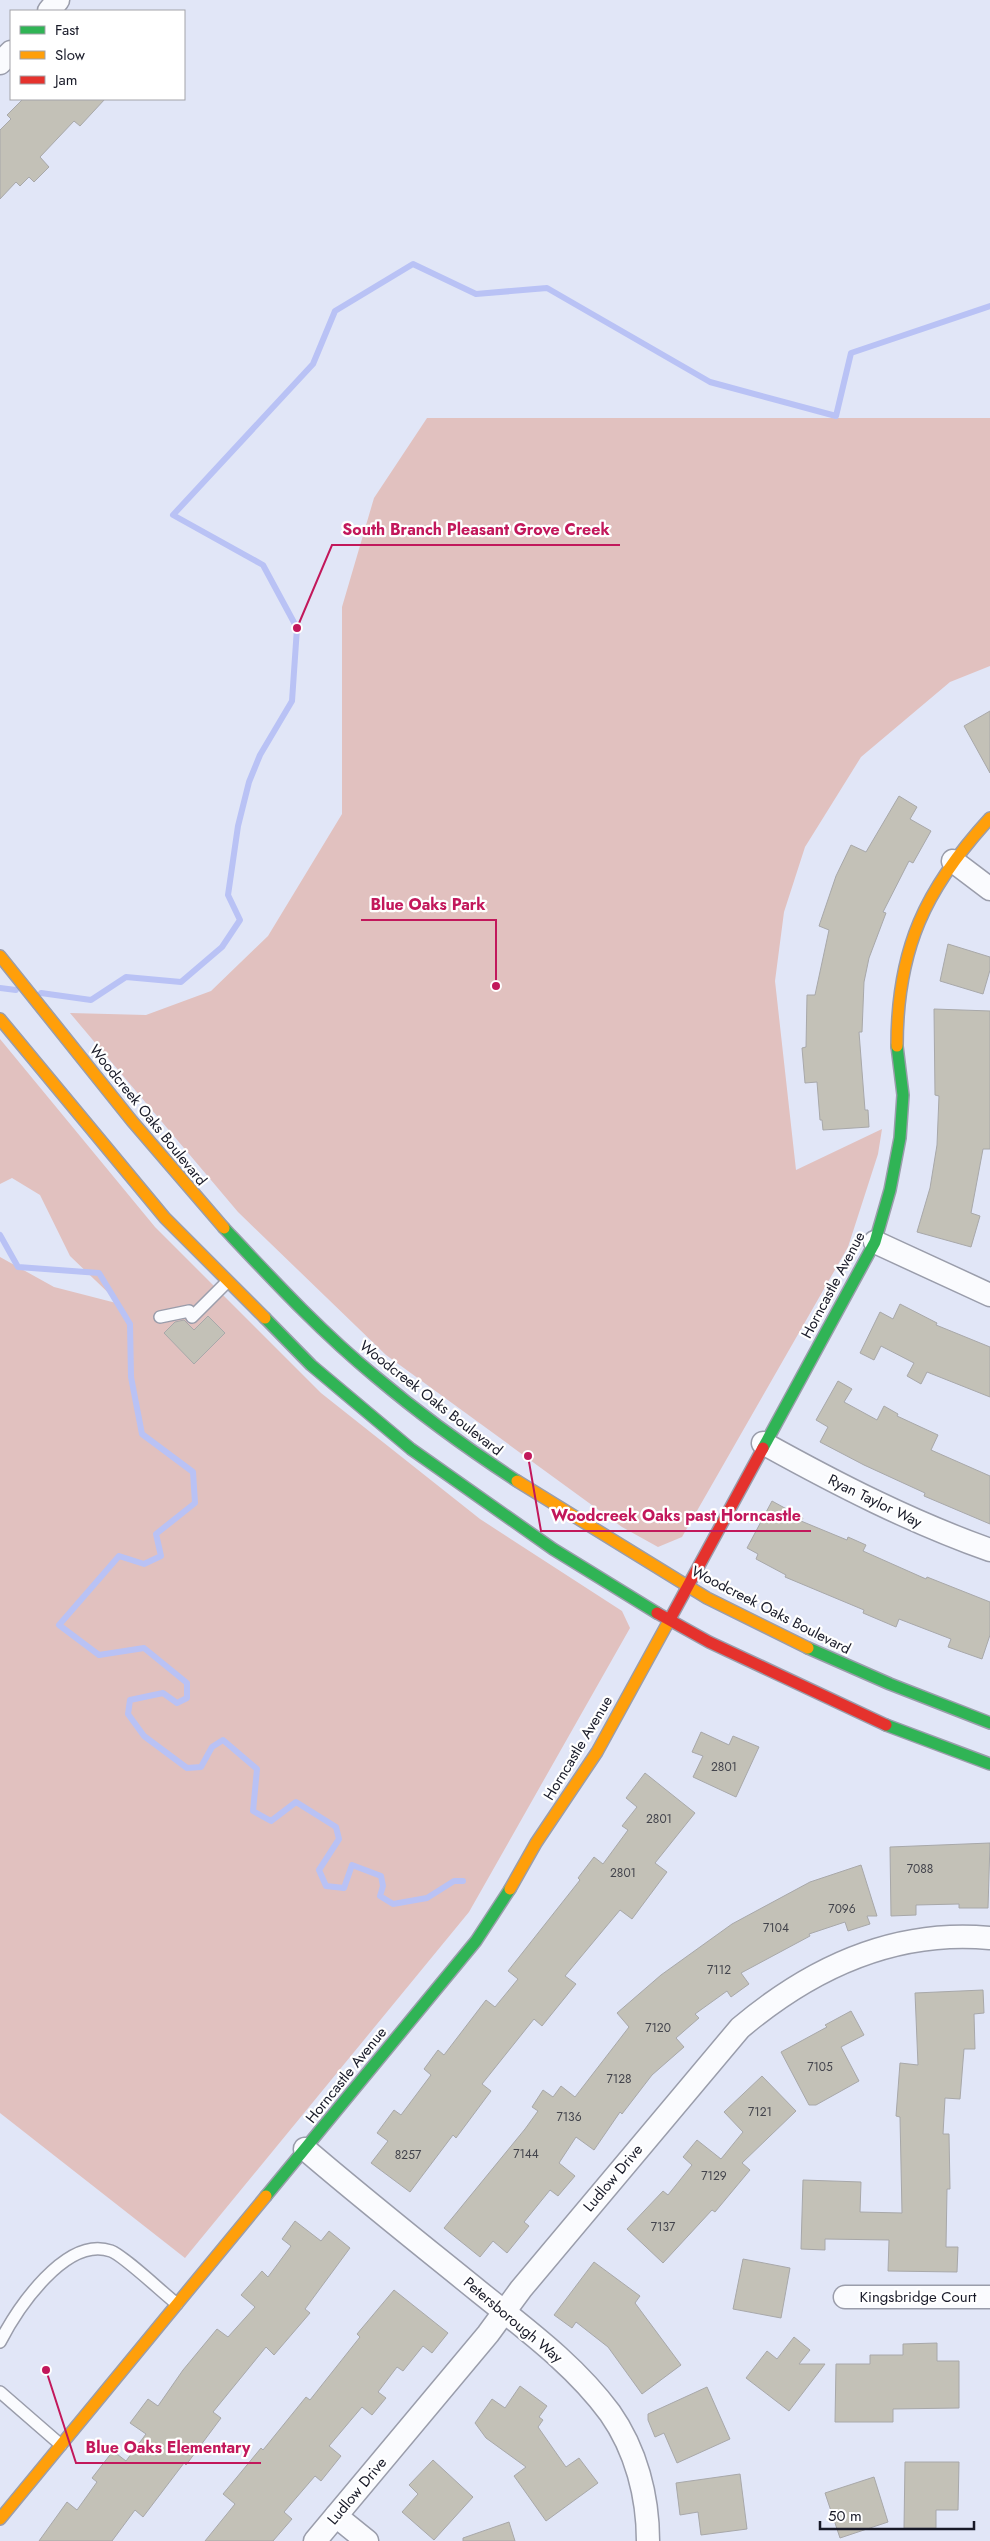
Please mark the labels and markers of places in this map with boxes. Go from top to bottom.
callout: South Branch Pleasant Grove Creek [332,514,620,545]
callout: Blue Oaks Park [361,889,496,920]
callout: Woodcreek Oaks past Horncastle [541,1500,811,1531]
callout: Blue Oaks Elementary [76,2432,261,2463]

